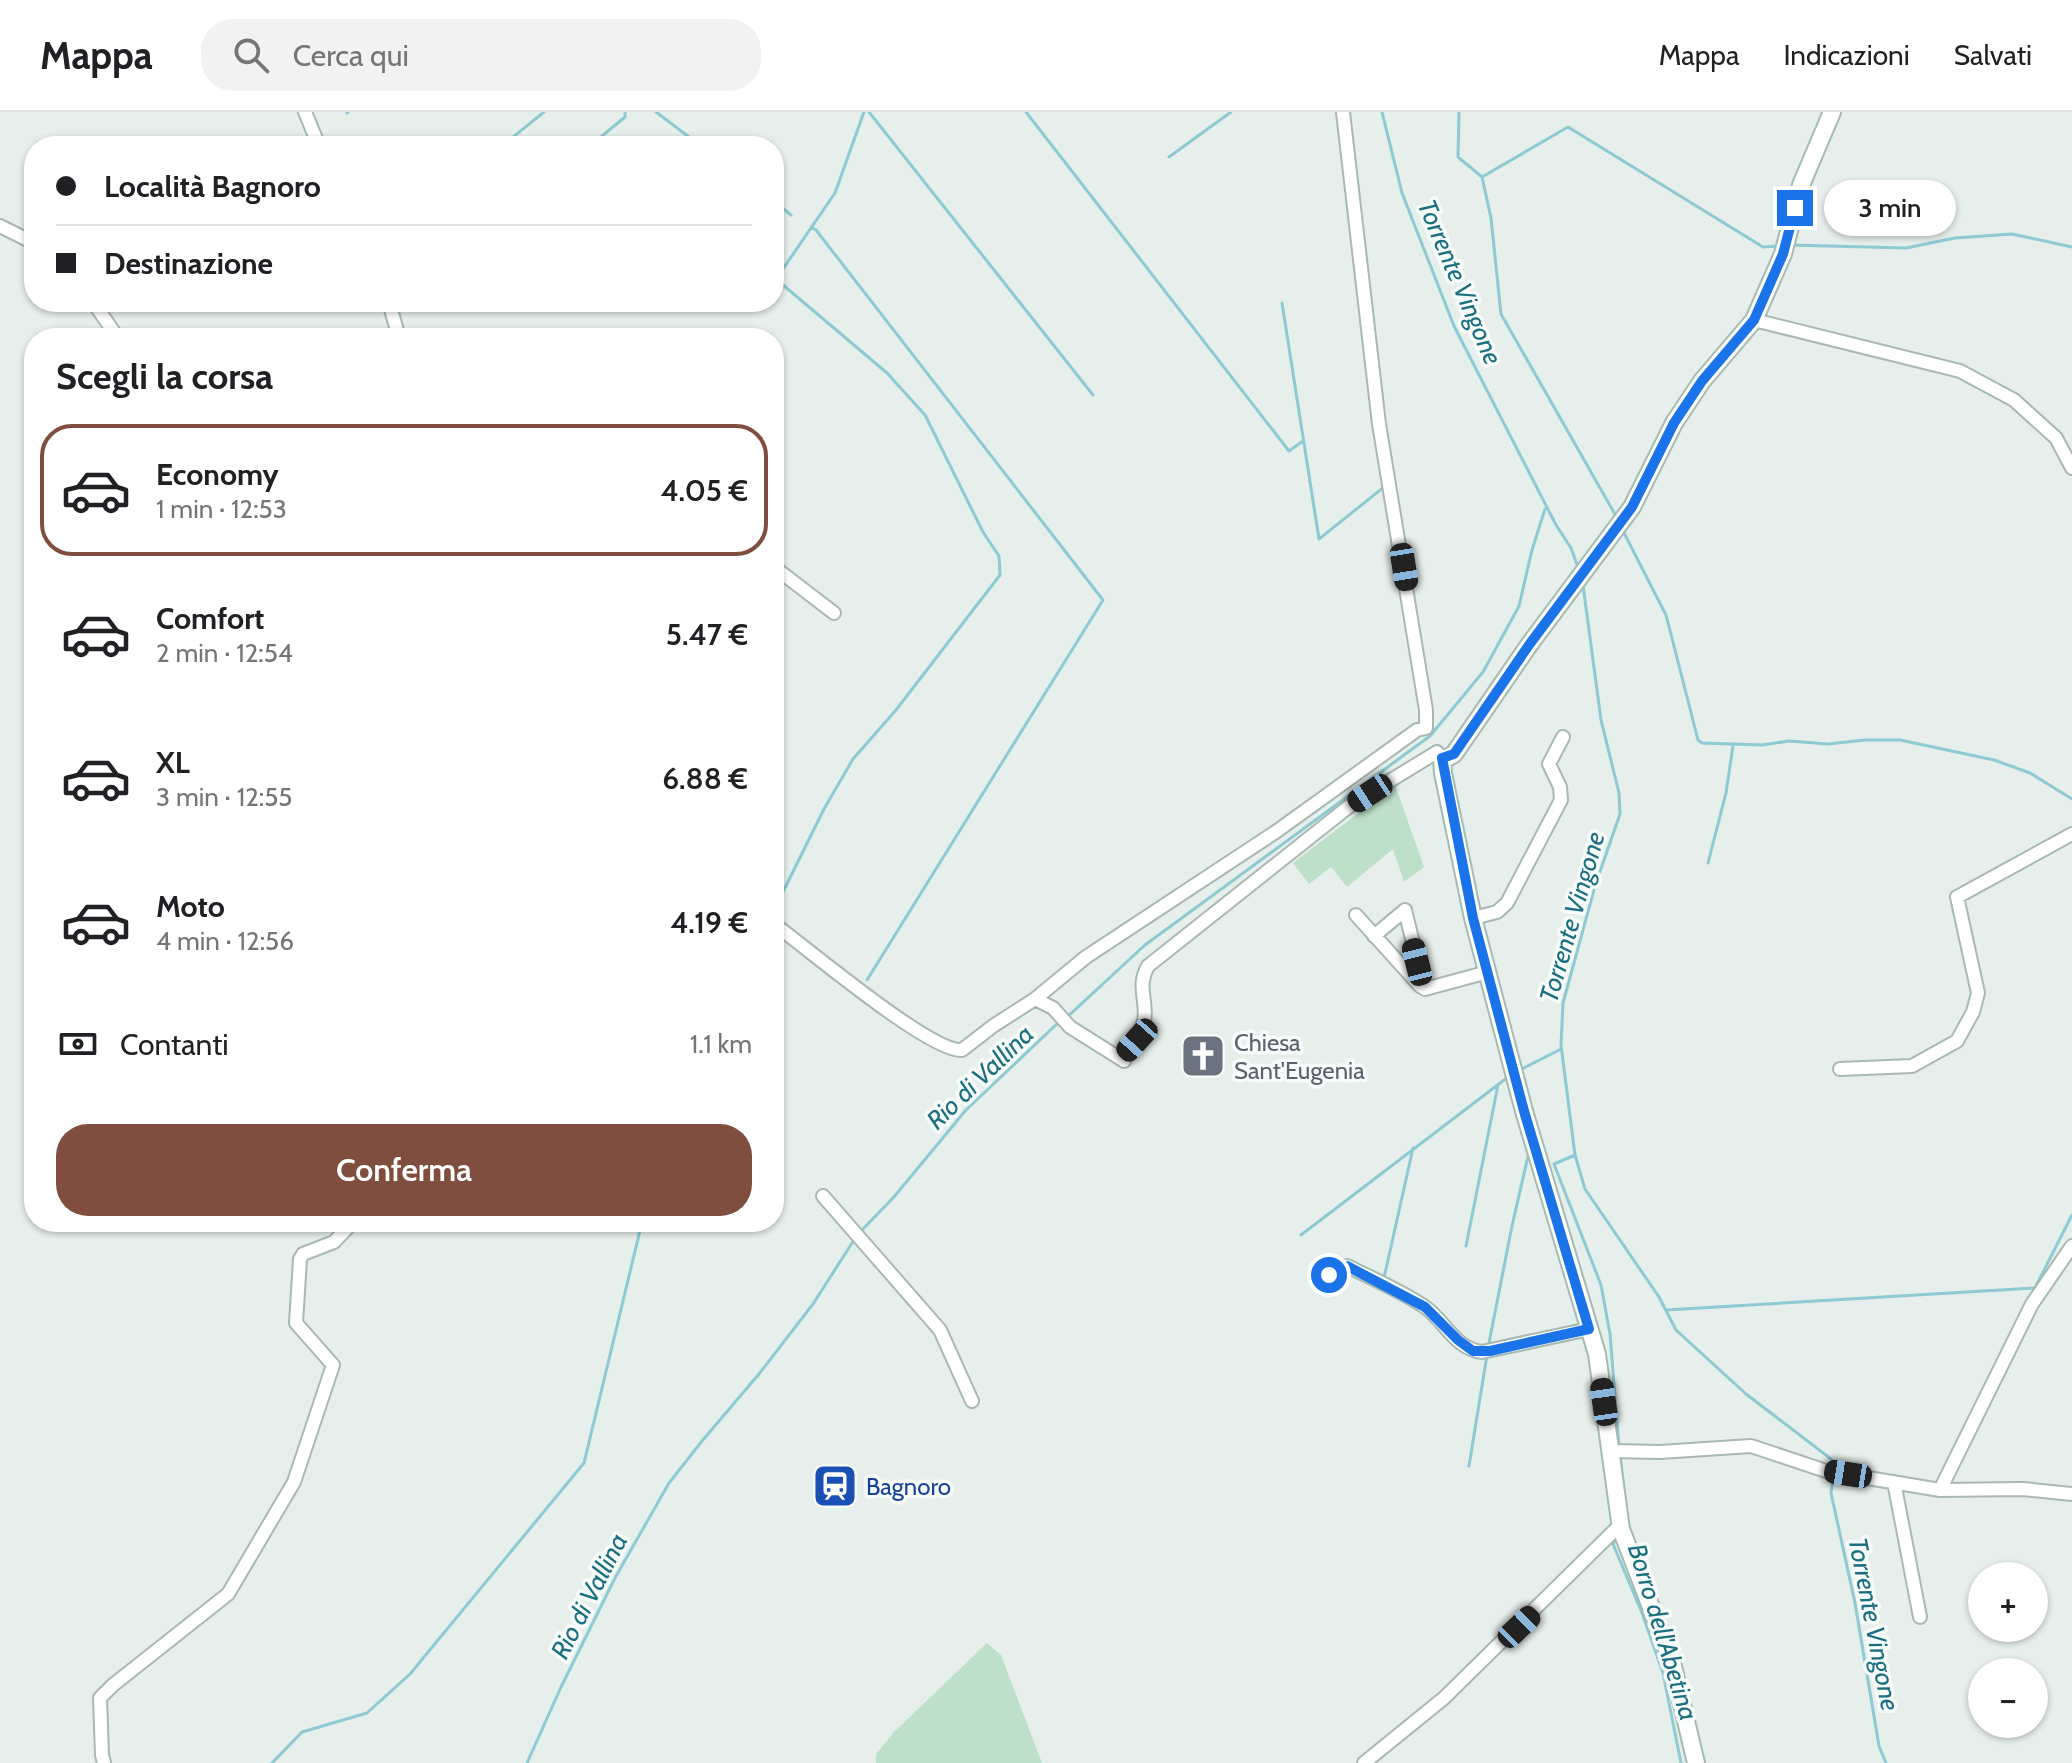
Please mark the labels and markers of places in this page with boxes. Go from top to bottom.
place label: Chiesa Sant'Eugenia [1234,1028,1365,1085]
church icon: Chiesa Sant'Eugenia [1179,1032,1227,1080]
station icon: Bagnoro [811,1462,859,1510]
place label: Bagnoro [866,1472,951,1501]

